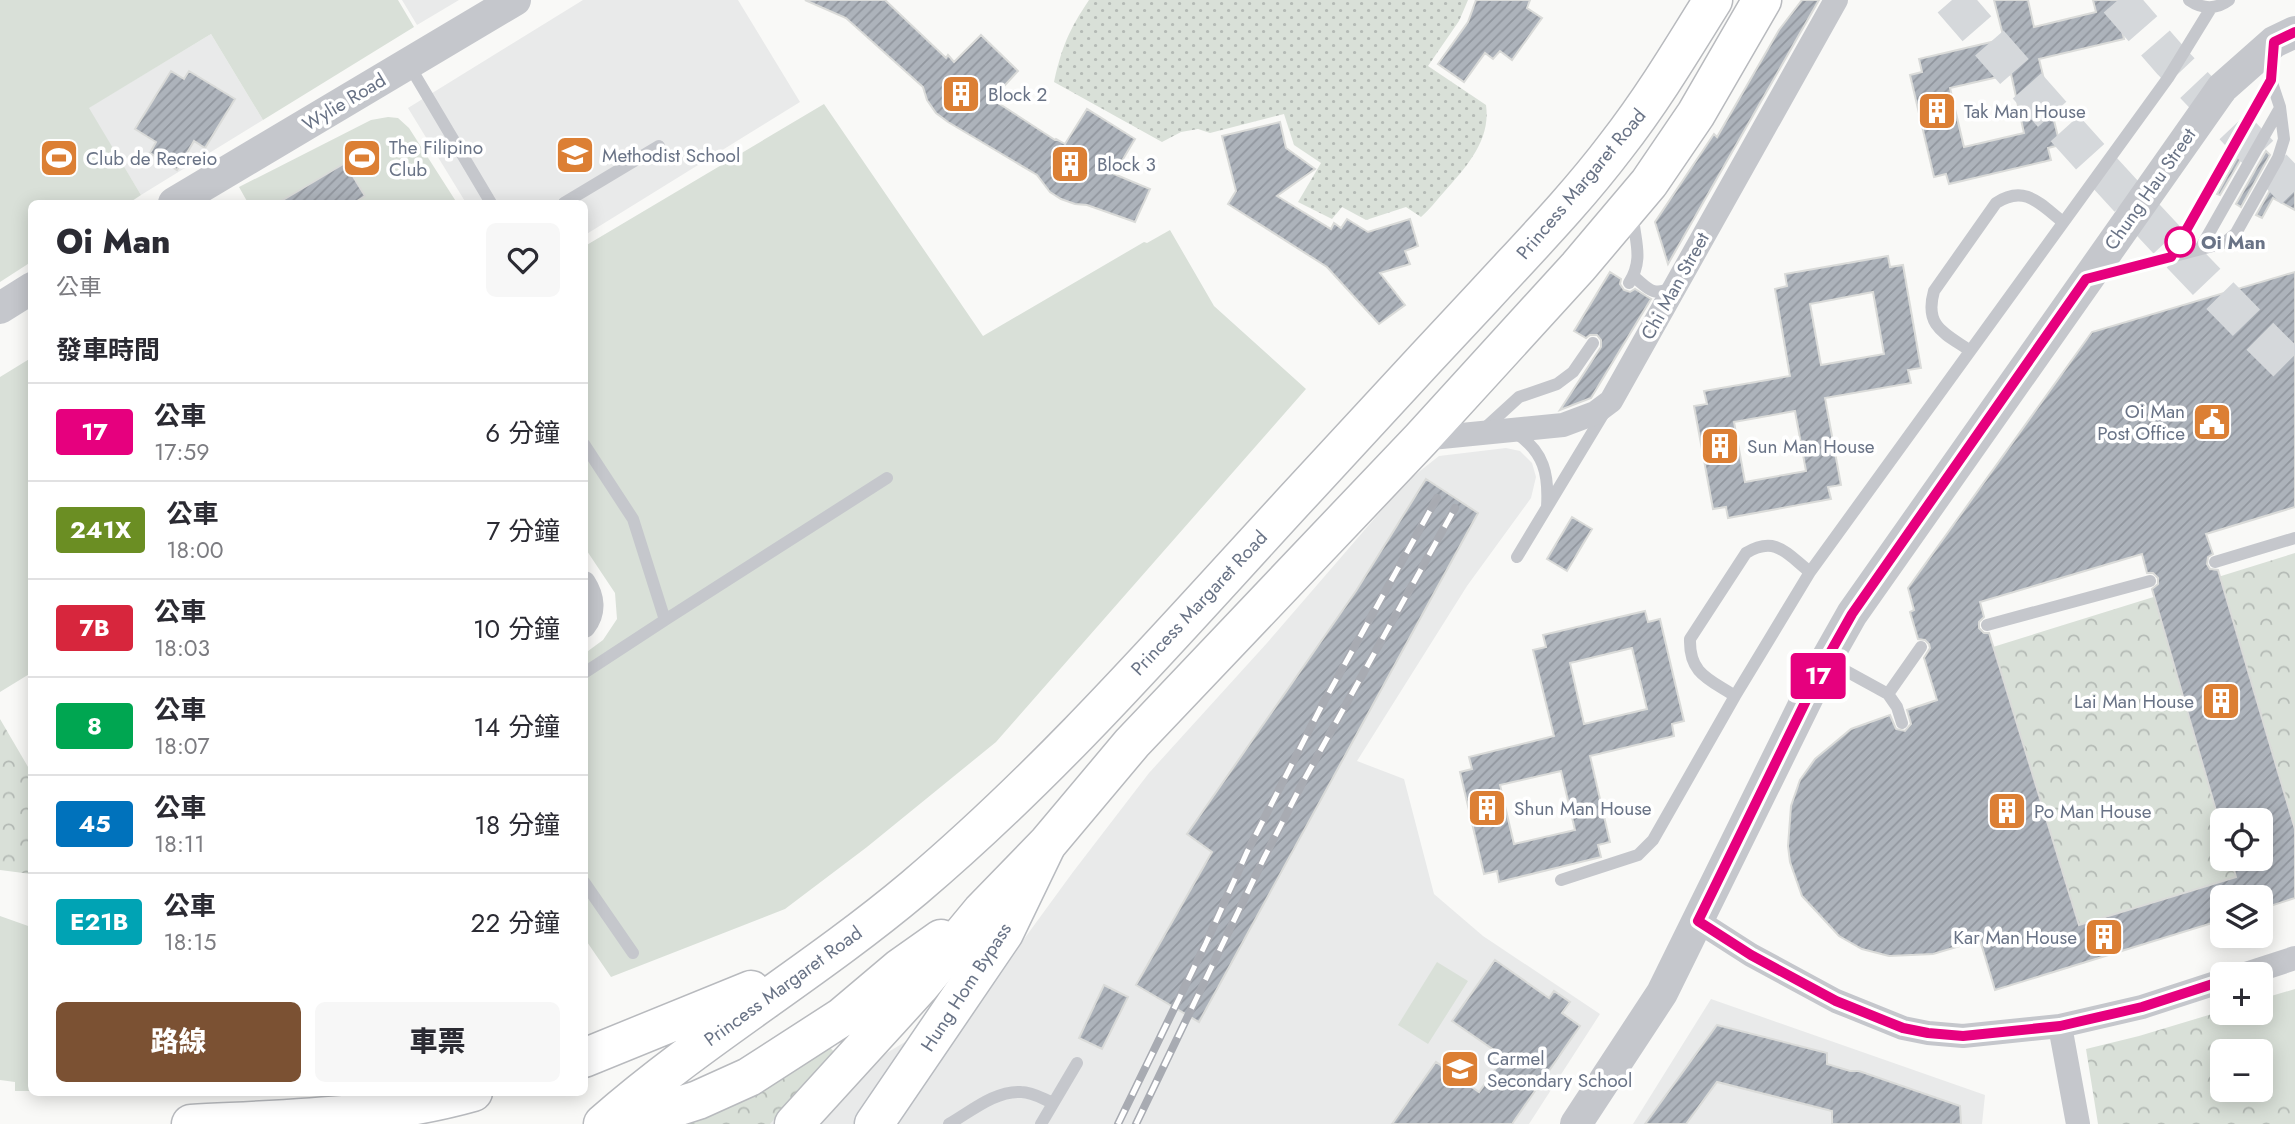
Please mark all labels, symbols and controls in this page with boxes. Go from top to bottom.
street label: Wylie Road [297,66,391,138]
building icon: Block 2 [940,73,982,115]
place label: Block 2 [988,81,1047,108]
building icon: Tak Man House [1916,90,1958,132]
place label: Tak Man House [1964,98,2086,125]
street label: Princess Margaret Road [1510,103,1652,265]
street label: Chung Hau Street [2098,122,2202,255]
place label: The Filipino Club [389,134,483,183]
school or university icon: Methodist School [554,134,596,176]
sports icon: Club de Recreio [38,137,80,179]
sports icon: The Filipino Club [341,137,383,179]
place label: Methodist School [602,142,740,169]
building icon: Block 3 [1049,143,1091,185]
place label: Club de Recreio [86,145,217,172]
place label: Block 3 [1097,151,1156,178]
text: Oi Man [56,218,171,265]
button: heart [486,223,560,297]
street label: Chi Man Street [1634,227,1716,345]
marker: Oi Man [2165,227,2195,257]
place label: Oi Man [2201,229,2266,256]
text: 公車 [56,270,102,304]
text: 發車時間 [56,331,160,369]
text: 公車 [154,397,206,435]
place label: Oi Man Post Office [2097,398,2185,447]
public building icon: Oi Man Post Office [2191,401,2233,443]
text: 17 [81,414,108,449]
text: 6 分鐘 [485,414,560,452]
building icon: Sun Man House [1699,425,1741,467]
place label: Sun Man House [1747,433,1875,460]
text: 17:59 [154,435,210,469]
text: 公車 [166,495,218,533]
text: 241X [70,512,131,547]
text: 7 分鐘 [487,512,560,550]
street label: Princess Margaret Road [1125,525,1273,681]
text: 18:00 [166,533,224,567]
text: 公車 [154,593,206,631]
text: 7B [79,610,110,645]
text: 10 分鐘 [473,610,560,648]
text: 18:03 [154,631,210,665]
line badge: 17 [1786,653,1850,699]
text: 17 [1805,658,1831,693]
building icon: Lai Man House [2200,680,2242,722]
place label: Lai Man House [2074,688,2194,715]
text: 公車 [154,691,206,729]
text: 8 [87,708,102,743]
text: 14 分鐘 [473,708,560,746]
text: 18:07 [154,729,210,763]
building icon: Shun Man House [1466,787,1508,829]
text: 公車 [154,789,206,827]
building icon: Po Man House [1986,790,2028,832]
place label: Shun Man House [1514,795,1652,822]
place label: Po Man House [2034,798,2152,825]
text: 45 [78,806,111,841]
text: 18 分鐘 [474,806,560,844]
map controls [2210,808,2273,1102]
button: locate [2210,808,2273,871]
text: 18:11 [154,827,205,861]
button: layers [2210,885,2273,948]
text: 公車 [163,887,215,925]
text: E21B [70,904,128,939]
text: 22 分鐘 [471,904,560,942]
building icon: Kar Man House [2083,916,2125,958]
street label: Hung Hom Bypass [914,917,1018,1057]
street label: Princess Margaret Road [698,919,868,1053]
place label: Kar Man House [1953,924,2077,951]
text: 18:15 [163,925,217,959]
button: + [2210,962,2273,1025]
button: 路線 [56,1002,301,1082]
button: 車票 [315,1002,560,1082]
button: − [2210,1039,2273,1102]
place label: Carmel Secondary School [1487,1045,1632,1094]
school or university icon: Carmel Secondary School [1439,1048,1481,1090]

